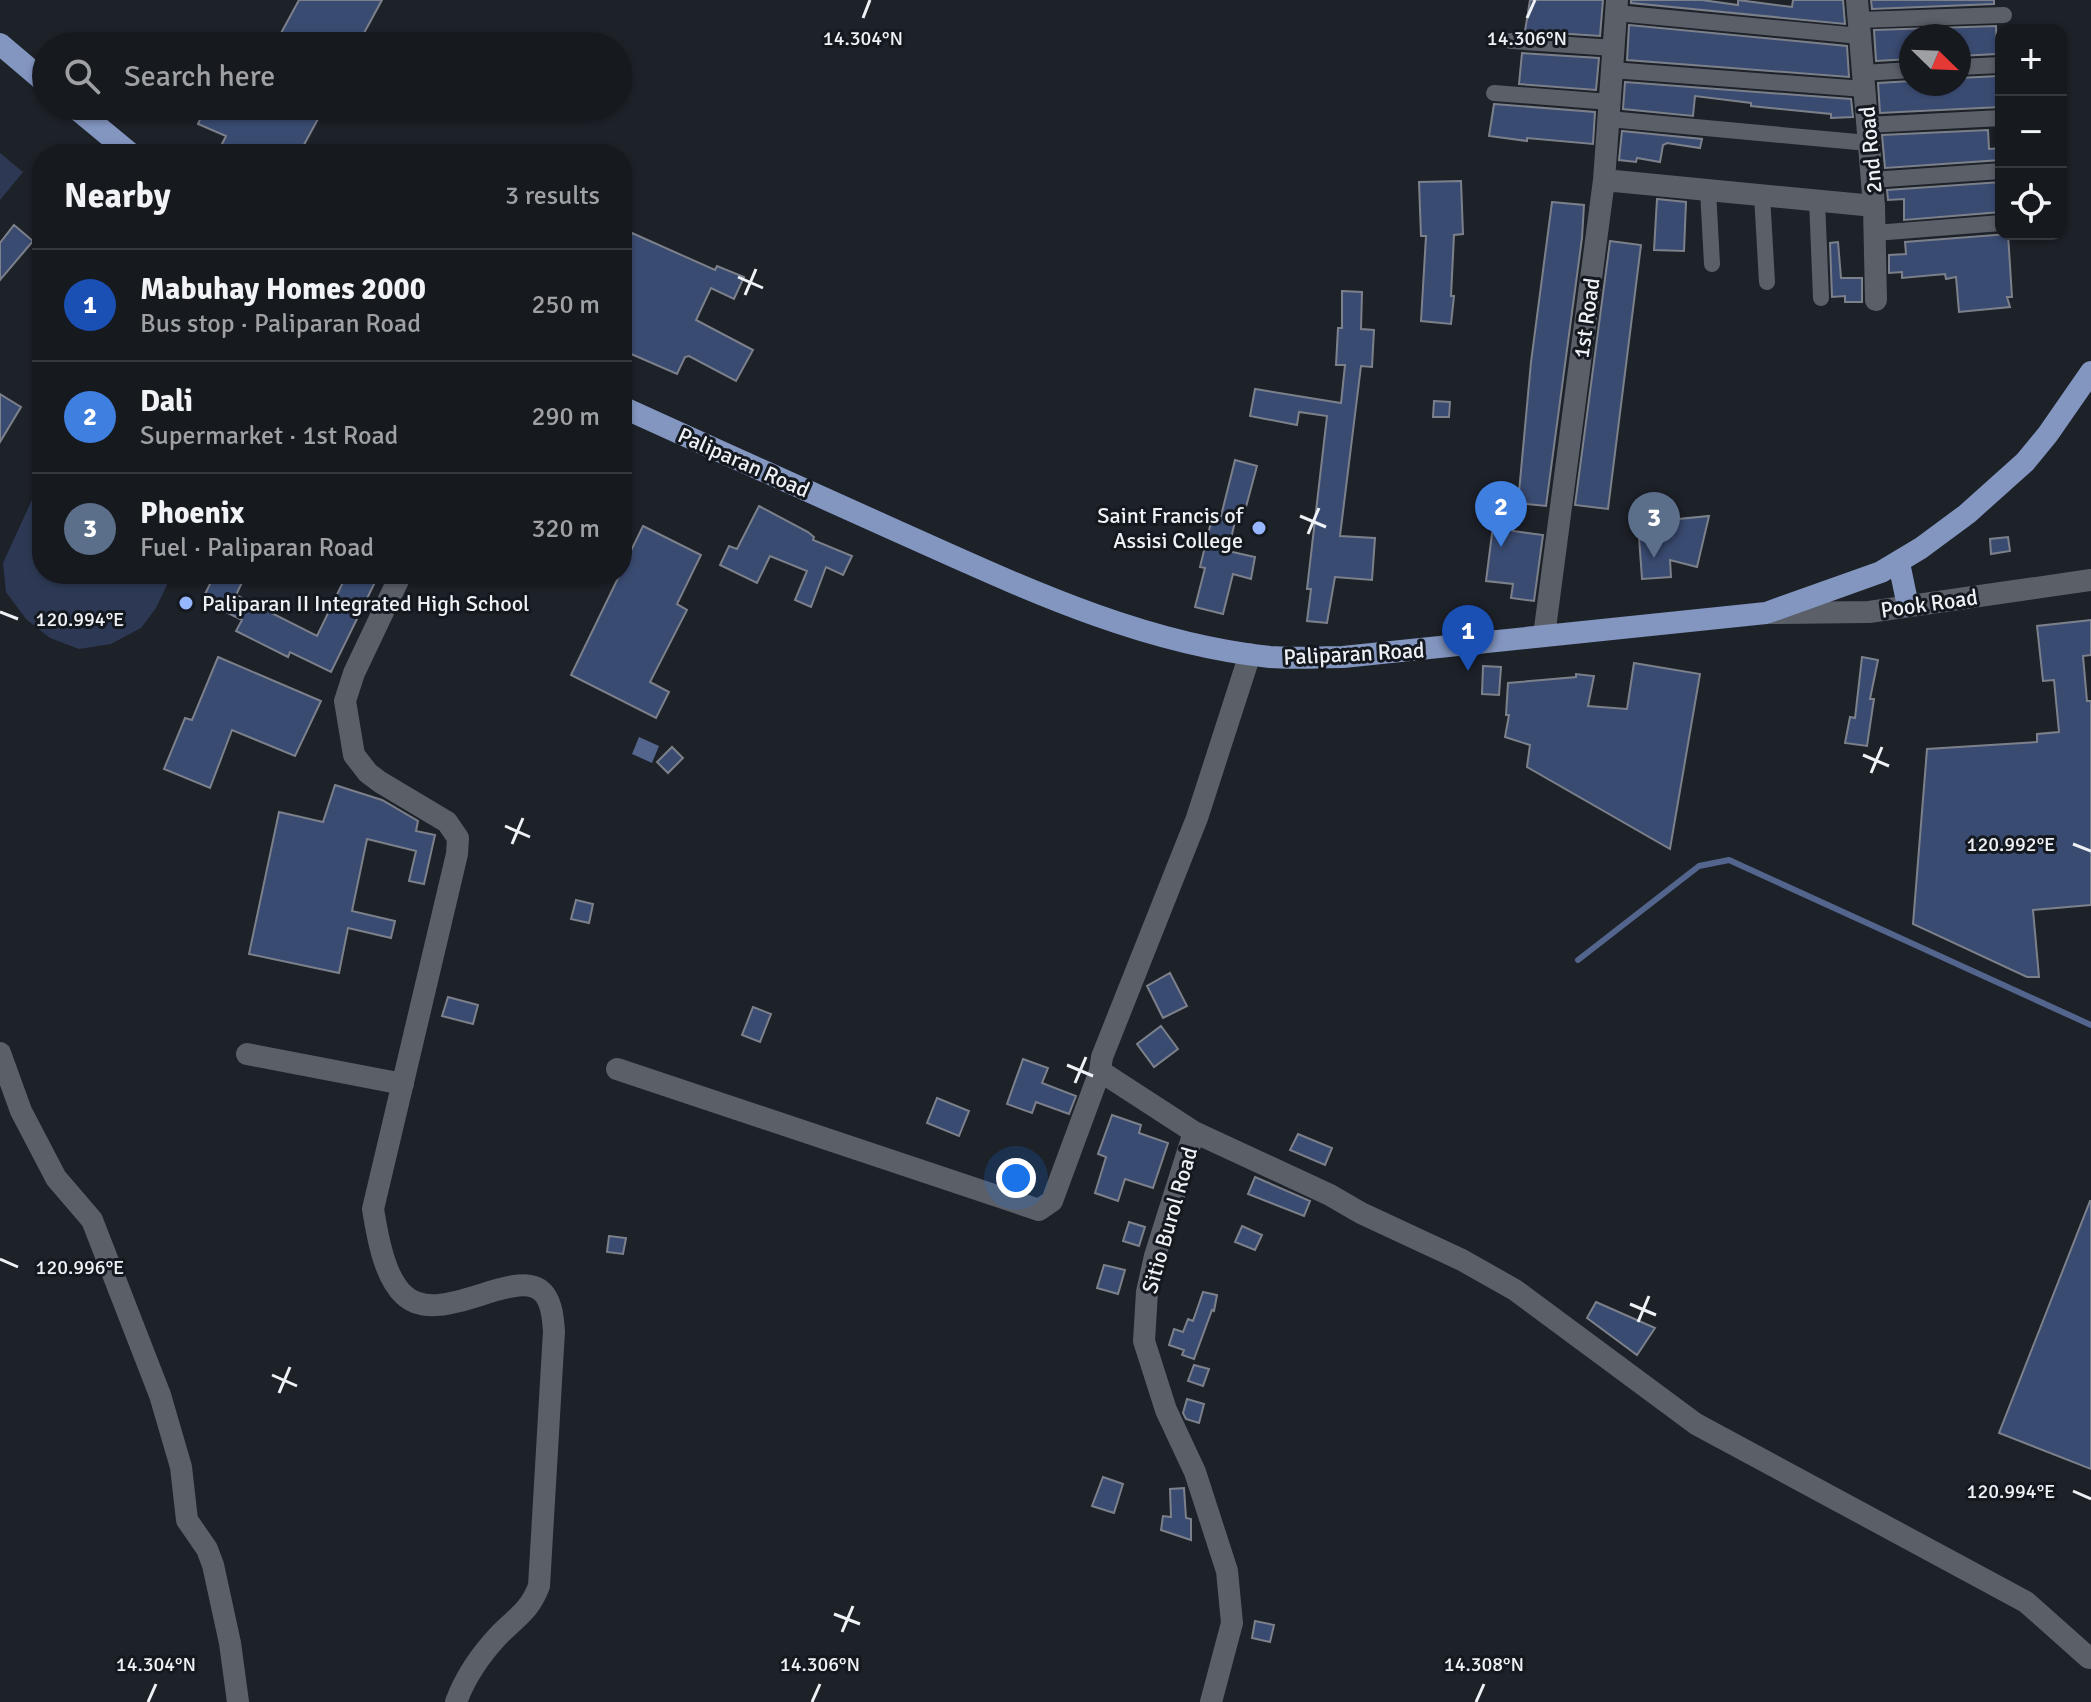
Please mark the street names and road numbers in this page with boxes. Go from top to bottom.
street label: 2nd Road [1853,105,1888,195]
street label: 1st Road [1567,276,1606,360]
street label: Paliparan Road [674,421,814,504]
street label: Pook Road [1879,583,1979,624]
street label: Paliparan Road [1283,636,1425,671]
street label: Sitio Burol Road [1136,1144,1203,1296]

